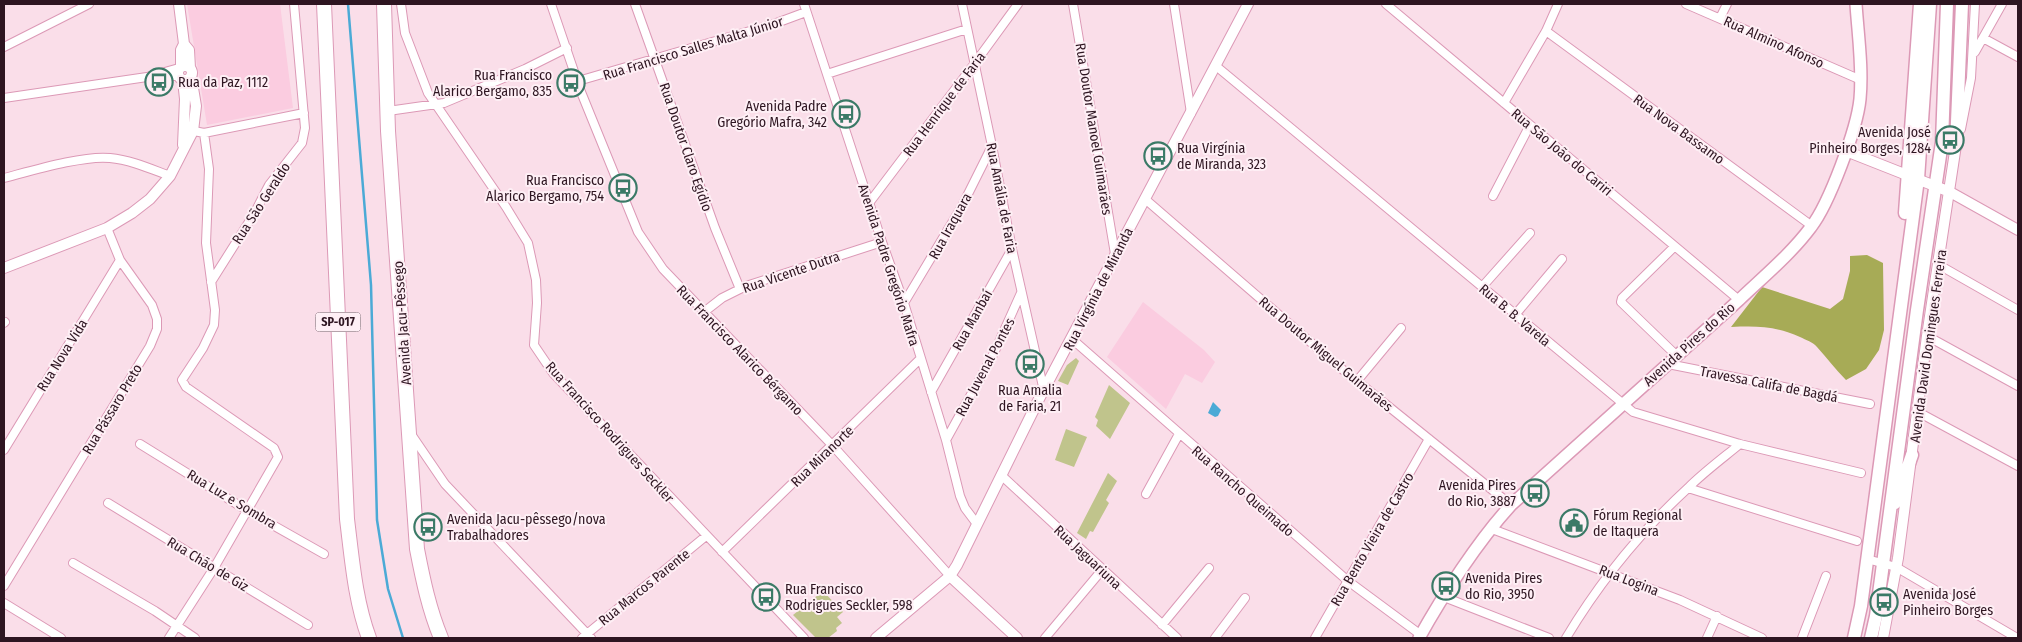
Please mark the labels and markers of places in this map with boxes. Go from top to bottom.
bus stop icon: Rua da Paz, 1112 [144,67,174,97]
place label: Rua Francisco Alarico Bergamo, 835 [433,67,552,100]
bus stop icon: Rua Francisco Alarico Bergamo, 835 [556,68,586,98]
place label: Rua da Paz, 1112 [178,74,268,91]
place label: Avenida Padre Gregório Mafra, 342 [717,98,827,131]
bus stop icon: Avenida Padre Gregório Mafra, 342 [831,99,861,129]
place label: Avenida José Pinheiro Borges, 1284 [1809,124,1931,157]
bus stop icon: Avenida José Pinheiro Borges, 1284 [1935,125,1965,155]
place label: Rua Virgínia de Miranda, 323 [1177,140,1266,173]
bus stop icon: Rua Virgínia de Miranda, 323 [1143,141,1173,171]
place label: Rua Francisco Alarico Bergamo, 754 [486,172,604,205]
bus stop icon: Rua Francisco Alarico Bergamo, 754 [608,173,638,203]
bus stop icon: Rua Amalia de Faria, 21 [1015,349,1045,379]
place label: Rua Amalia de Faria, 21 [998,382,1062,415]
place label: Avenida Pires do Rio, 3887 [1439,477,1516,510]
bus stop icon: Avenida Pires do Rio, 3887 [1520,478,1550,508]
place label: Fórum Regional de Itaquera [1593,507,1682,540]
public building icon: Fórum Regional de Itaquera [1559,508,1589,538]
place label: Avenida Jacu-pêssego/nova Trabalhadores [447,511,606,544]
bus stop icon: Avenida Jacu-pêssego/nova Trabalhadores [413,512,443,542]
place label: Avenida Pires do Rio, 3950 [1465,570,1542,603]
bus stop icon: Avenida Pires do Rio, 3950 [1431,571,1461,601]
place label: Rua Francisco Rodrigues Seckler, 598 [785,581,913,614]
bus stop icon: Rua Francisco Rodrigues Seckler, 598 [751,582,781,612]
place label: Avenida José Pinheiro Borges [1903,586,1993,619]
bus stop icon: Avenida José Pinheiro Borges [1869,587,1899,617]

